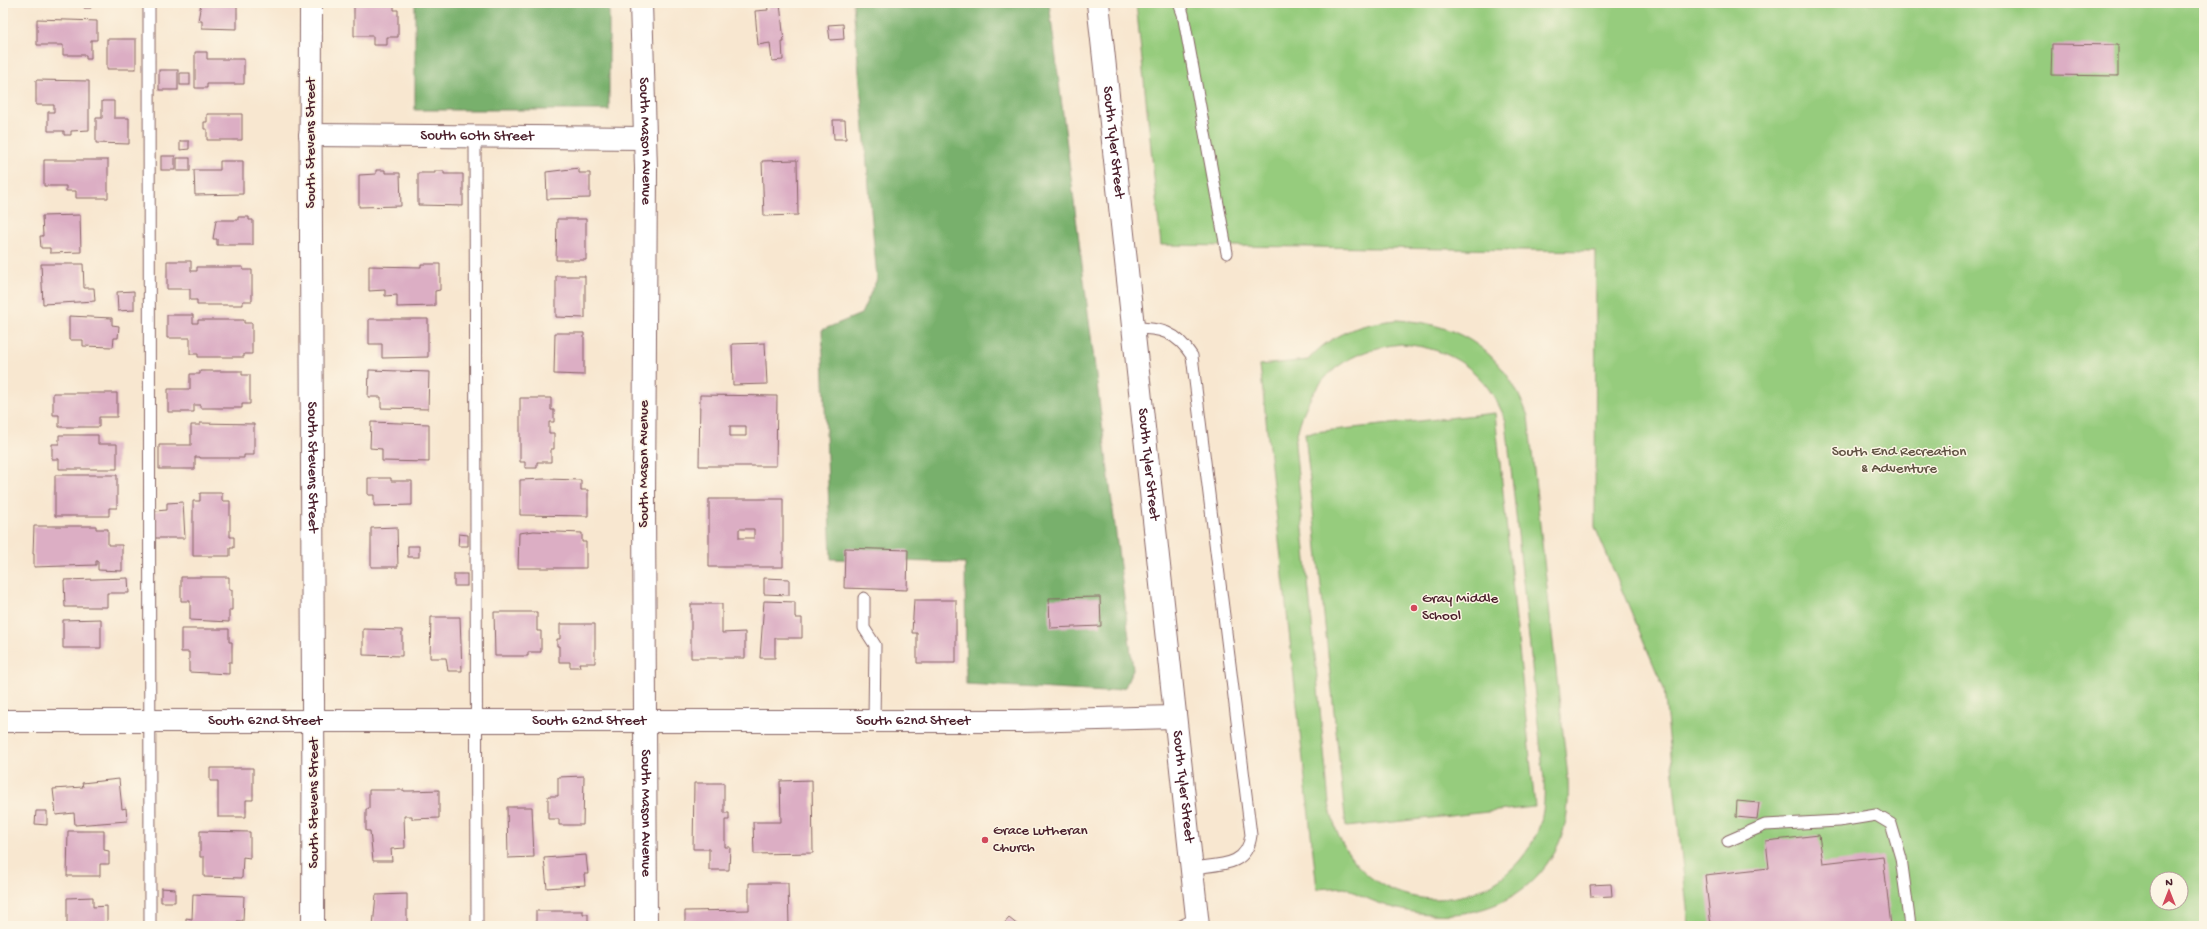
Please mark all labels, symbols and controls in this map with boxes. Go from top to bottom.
street label: South Stevens Street [302,76,320,208]
street label: South Mason Avenue [634,77,655,205]
street label: South Tyler Street [1098,85,1128,201]
street label: South 60th Street [420,127,536,146]
street label: South Mason Avenue [635,400,653,528]
street label: South Stevens Street [303,401,321,534]
street label: South Tyler Street [1133,407,1163,523]
park label: South End Recreation & Adventure [1832,443,1966,478]
place label: Gray Middle School [1422,590,1499,625]
marker: Gray Middle School [1409,603,1419,613]
street label: South 62nd Street [208,712,324,730]
street label: South 62nd Street [532,712,648,730]
street label: South 62nd Street [856,712,972,730]
street label: South Tyler Street [1168,729,1198,845]
street label: South Stevens Street [305,736,323,868]
street label: South Mason Avenue [636,749,655,877]
place label: Grace Lutheran Church [993,822,1088,857]
marker: Grace Lutheran Church [980,835,990,845]
north arrow [2149,871,2189,911]
text: N [2165,877,2173,889]

